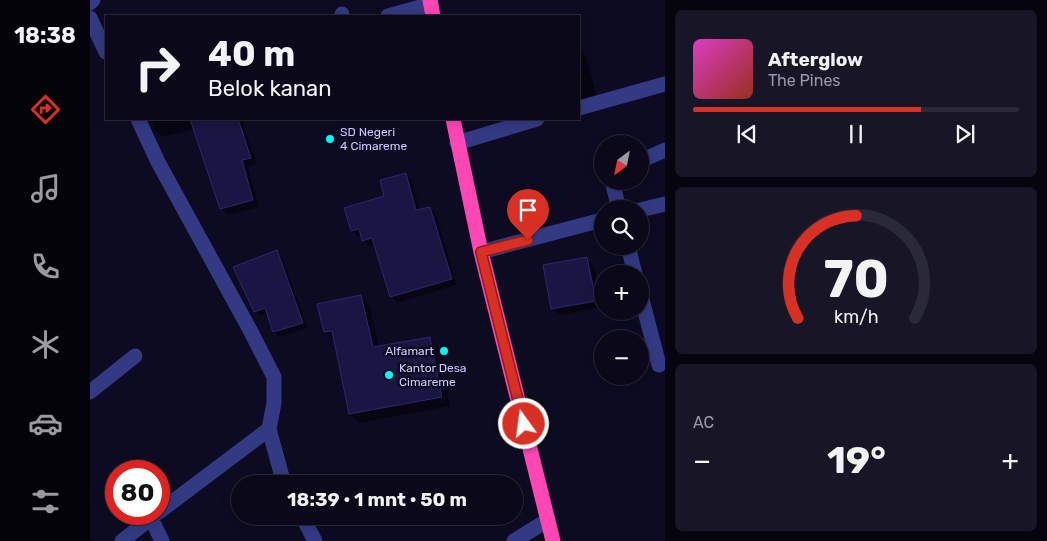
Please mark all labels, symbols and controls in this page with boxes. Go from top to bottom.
text: 18:38 [14,22,76,49]
text: 40 m [208,33,295,75]
icon: right [125,35,190,100]
text: Afterglow [768,48,863,71]
text: The Pines [768,71,841,90]
text: Belok kanan [208,75,332,102]
icon: directions [28,92,63,127]
icon: previous [733,120,761,148]
icon: pause [842,120,870,148]
icon: next [951,120,979,148]
place label: SD Negeri 4 Cimareme [340,125,407,153]
marker: SD Negeri 4 Cimareme [324,133,336,145]
north arrow [594,135,649,190]
map controls [594,135,649,385]
icon: music [28,171,63,206]
pin [507,189,549,240]
icon: arrive [514,196,542,224]
button: search [594,200,649,255]
text: 70 [823,248,889,310]
icon: phone [28,249,63,284]
button: + [594,265,649,320]
text: km/h [834,306,878,327]
icon: climate [28,327,63,362]
button: − [594,330,649,385]
place label: Alfamart [385,344,434,358]
marker: Alfamart [438,345,450,357]
place label: Kantor Desa Cimareme [399,361,466,389]
marker: Kantor Desa Cimareme [383,369,395,381]
position arrow [497,397,549,449]
icon: car [28,406,63,441]
text: AC [693,413,714,432]
text: 19° [827,437,886,483]
text: − [693,444,711,477]
text: + [1002,444,1019,477]
speed limit sign: 80 [105,460,170,525]
icon: filters [28,484,63,519]
text: 18:39 · 1 mnt · 50 m [287,488,467,511]

